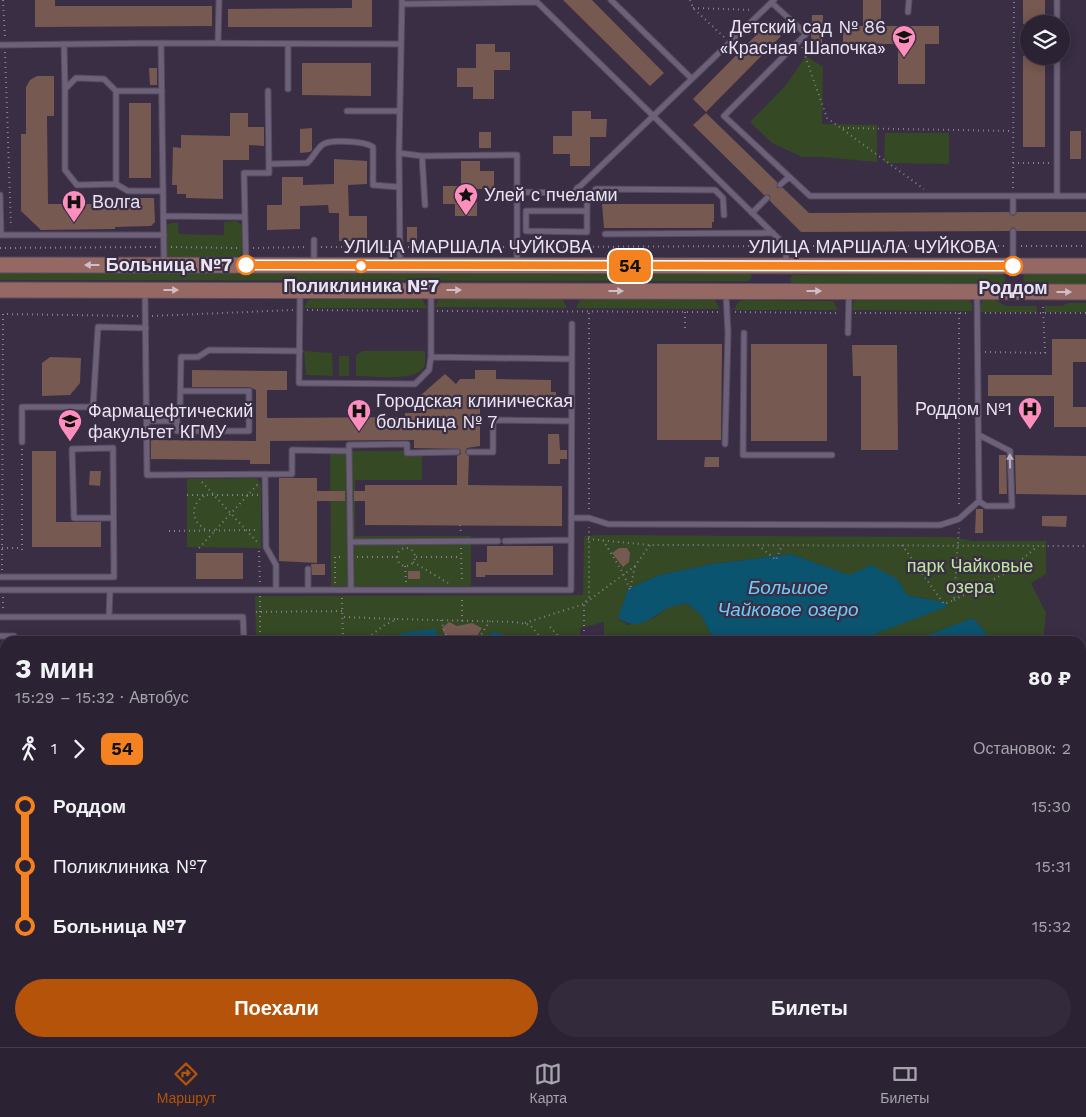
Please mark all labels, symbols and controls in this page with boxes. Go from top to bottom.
map controls [1020,15,1070,65]
button: layers [1020,15,1070,65]
place label: Детский сад № 86 «Красная Шапочка» [719,16,886,58]
school or university icon: Детский сад № 86 «Красная Шапочка» [891,24,917,58]
place icon: Улей с пчелами [453,182,479,216]
place label: Улей с пчелами [484,184,618,205]
hospital icon: Волга [61,189,87,223]
place label: Волга [92,191,141,212]
street label: УЛИЦА МАРШАЛА ЧУЙКОВА [344,236,592,257]
street label: УЛИЦА МАРШАЛА ЧУЙКОВА [749,236,997,257]
line badge: 54 [608,250,652,282]
place label: Больница №7 [106,254,232,275]
marker: Больница №7 [236,255,256,275]
text: 54 [619,255,641,276]
marker: Роддом [1003,256,1023,276]
marker: Поликлиника №7 [354,259,368,273]
one-way arrow [84,261,100,269]
place label: Поликлиника №7 [283,275,439,296]
place label: Роддом [978,277,1048,298]
one-way arrow [163,286,179,294]
one-way arrow [446,286,462,294]
one-way arrow [608,287,624,295]
one-way arrow [806,287,822,295]
one-way arrow [1056,288,1072,296]
place label: Городская клиническая больница № 7 [376,390,573,432]
hospital icon: Роддом №1 [1017,396,1043,430]
hospital icon: Городская клиническая больница № 7 [346,398,372,432]
place label: Роддом №1 [915,398,1012,419]
place label: Фармацефтический факультет КГМУ [88,400,253,442]
school or university icon: Фармацефтический факультет КГМУ [57,408,83,442]
one-way arrow [1006,453,1014,469]
park label: парк Чайковые озера [907,555,1033,597]
water label: Большое Чайковое озеро [717,576,859,621]
text: 3 мин [15,652,94,685]
text: 80 ₽ [1028,667,1071,690]
text: 15:29 – 15:32 · Автобус [15,688,189,707]
icon: walk [15,735,43,763]
icon: forward [65,735,93,763]
text: 54 [111,738,133,759]
text: 1 [51,739,57,758]
text: Остановок: 2 [973,739,1071,758]
text: Роддом [53,795,126,818]
text: 15:30 [1031,797,1071,816]
text: Поликлиника №7 [53,855,207,878]
text: 15:31 [1035,857,1071,876]
text: Больница №7 [53,915,186,938]
text: 15:32 [1032,917,1071,936]
button: Поехали [15,979,538,1037]
button: Билеты [548,979,1071,1037]
tab: Маршрут [157,1060,216,1106]
tab: Карта [530,1060,567,1106]
tab: Билеты [880,1060,929,1106]

